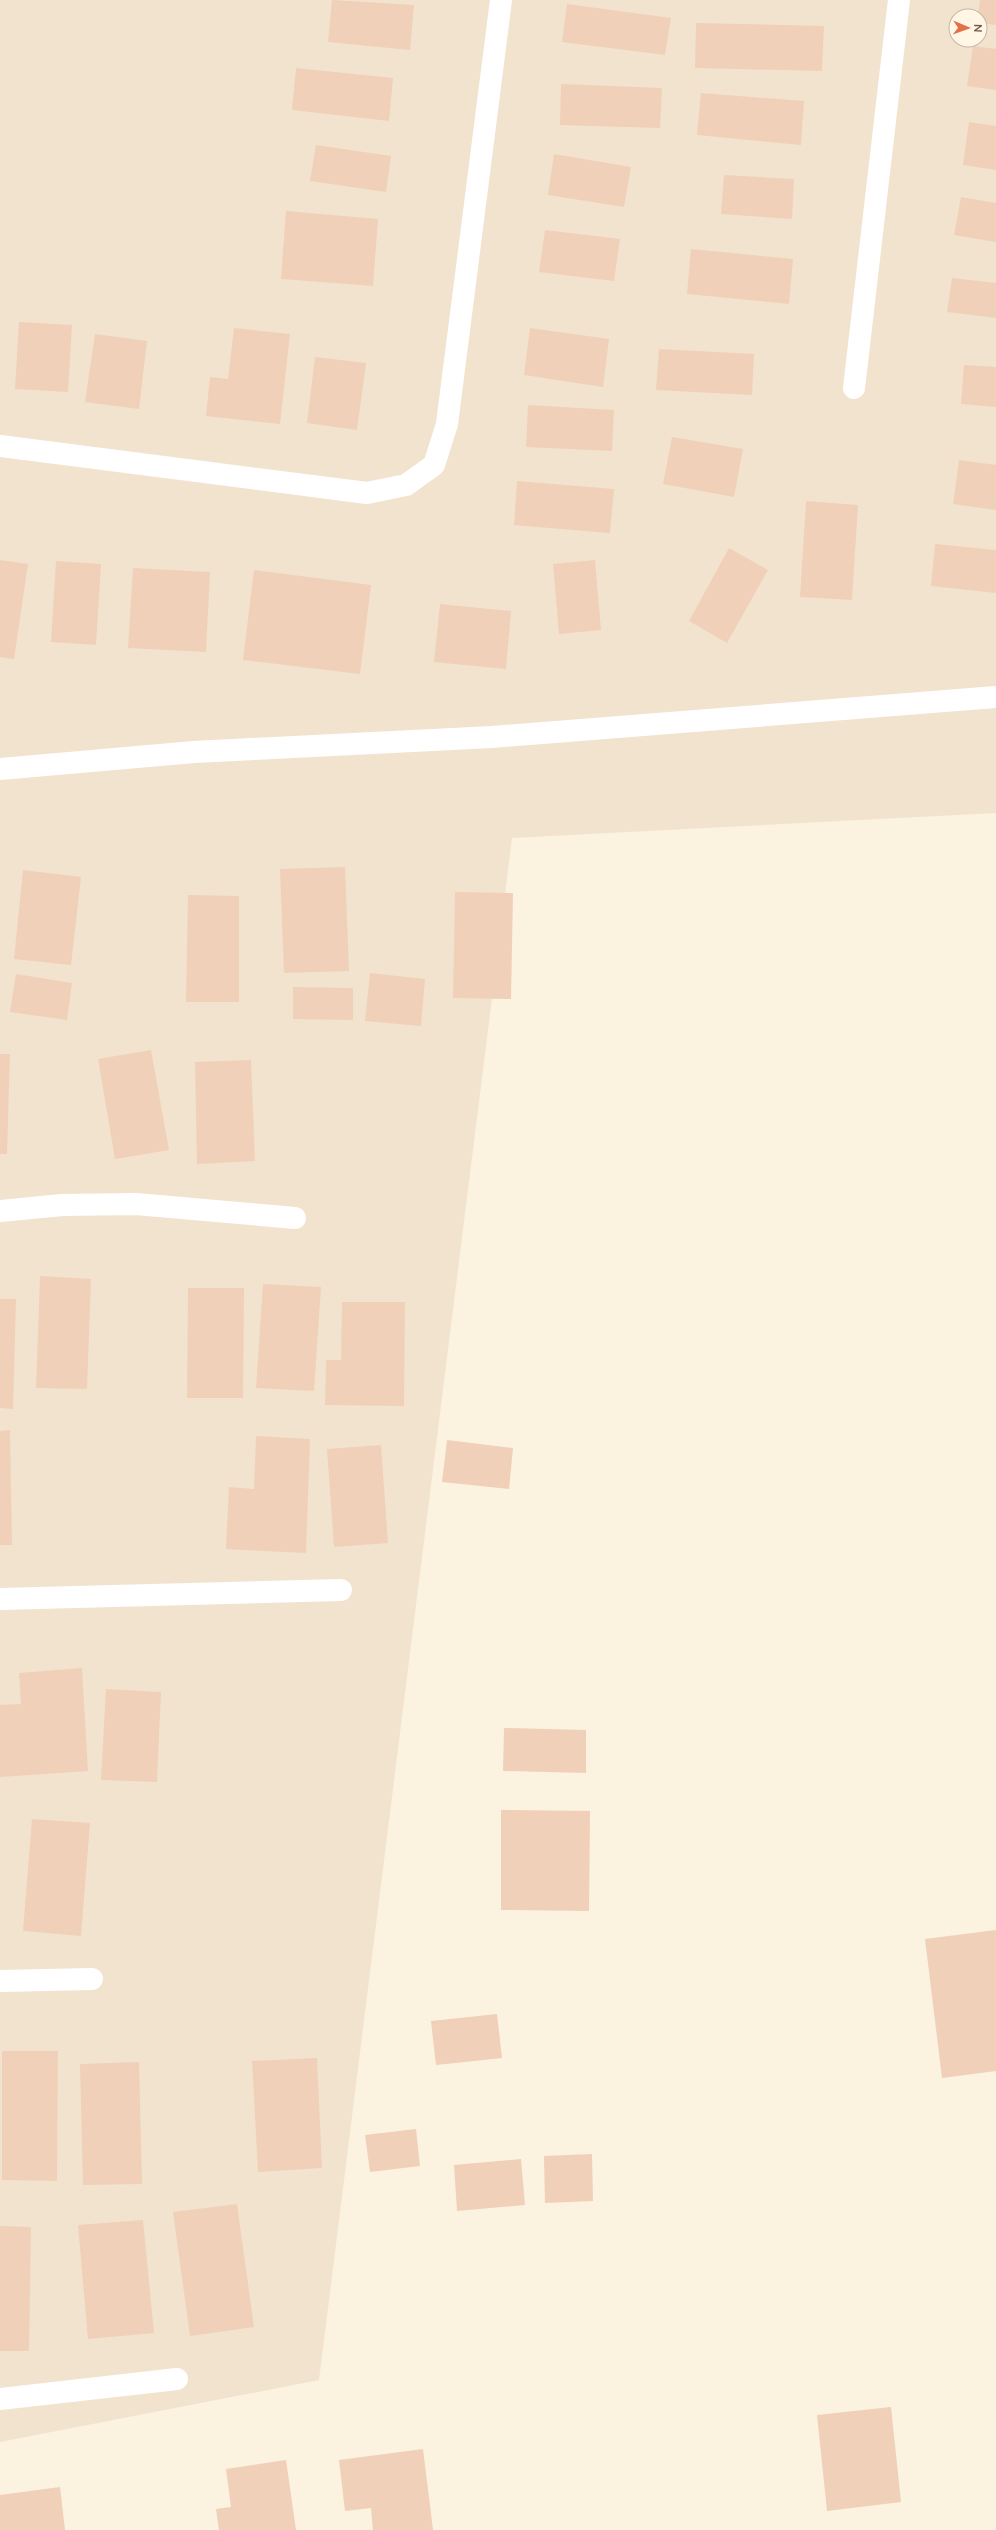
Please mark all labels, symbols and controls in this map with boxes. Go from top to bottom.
north arrow [948,8,988,48]
text: N [970,24,985,33]

